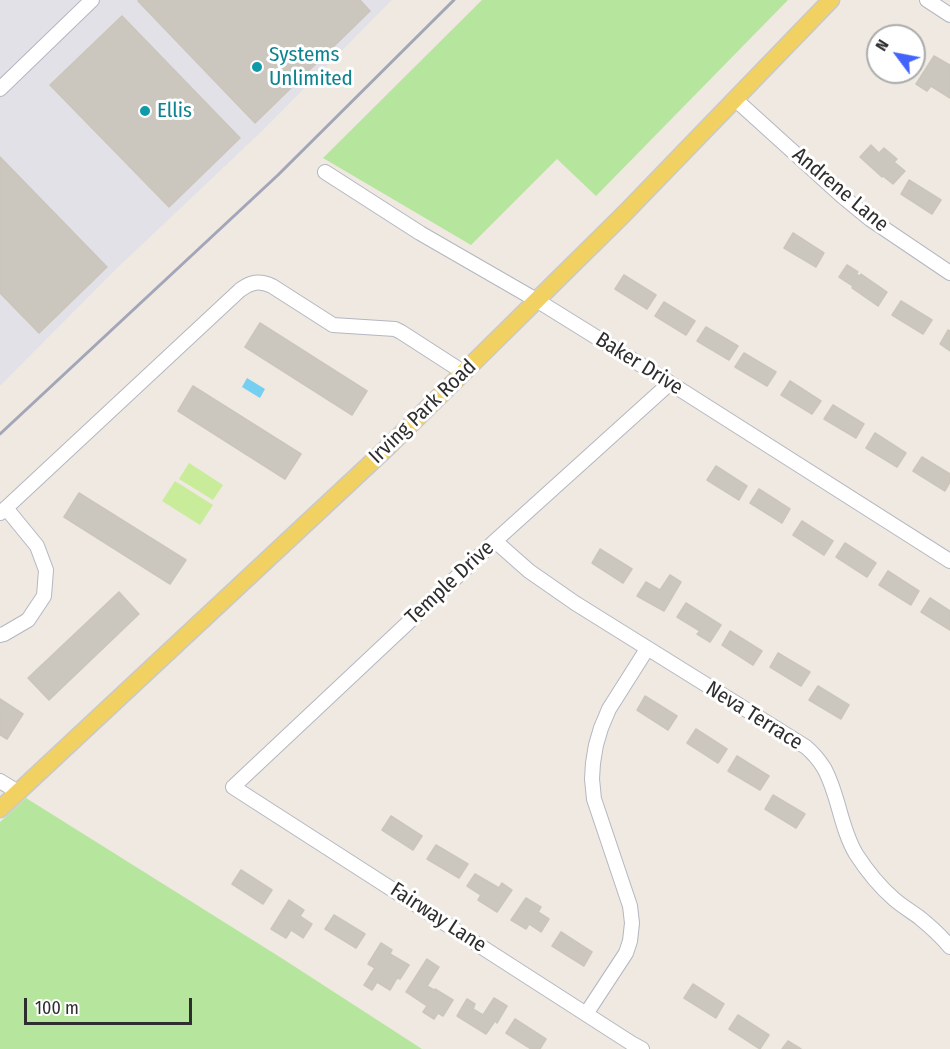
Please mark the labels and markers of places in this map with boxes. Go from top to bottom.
place label: Systems Unlimited [269,42,353,92]
marker: Systems Unlimited [250,60,264,74]
place label: Ellis [157,98,192,124]
marker: Ellis [138,104,152,118]

